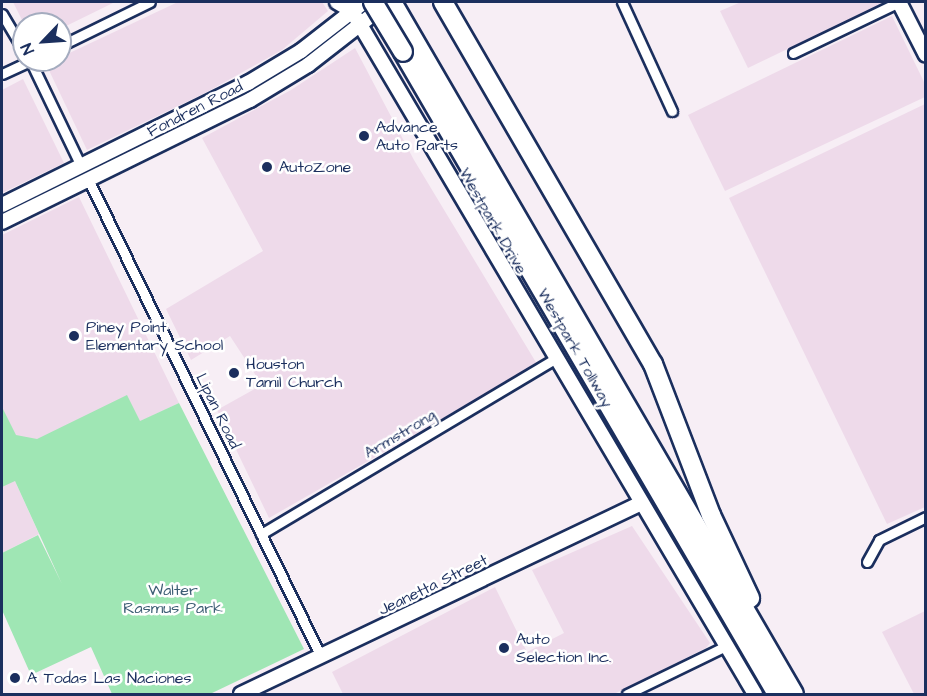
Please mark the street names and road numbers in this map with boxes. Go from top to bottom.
street label: Fondren Road [144,77,246,141]
street label: Westpark Drive [455,165,531,277]
street label: Westpark Tollway [533,285,617,411]
street label: Lipan Road [191,370,245,452]
street label: Armstrong [361,405,439,463]
street label: Jeanetta Street [375,550,491,620]

